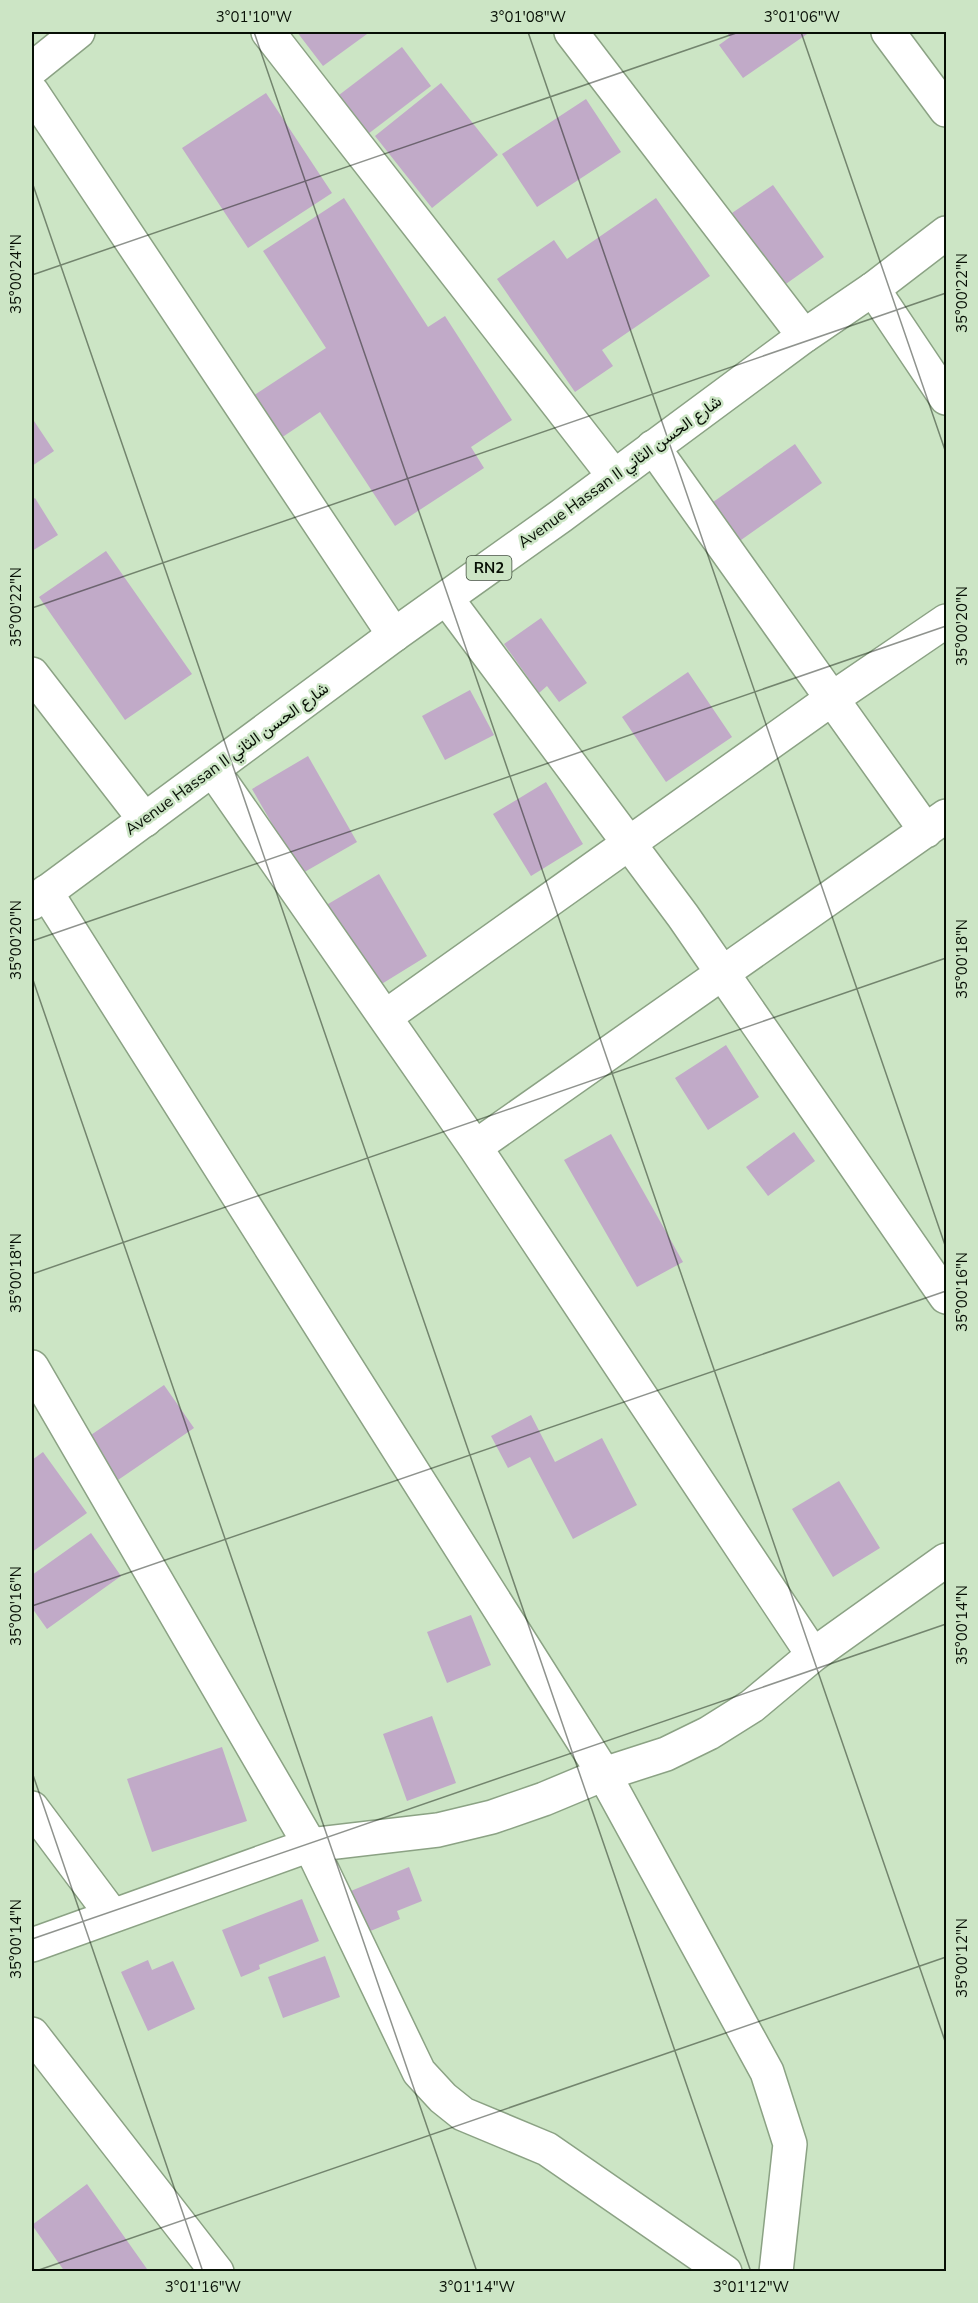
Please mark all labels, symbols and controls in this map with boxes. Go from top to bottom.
text: 3°01'10"W [216,7,293,27]
text: 3°01'08"W [490,7,567,27]
text: 3°01'06"W [764,7,841,27]
text: 35°00'24"N [6,234,26,314]
text: 35°00'22"N [952,253,972,333]
street label: Avenue Hassan II شارع الحسن الثاني [514,391,727,555]
road number: RN2 [466,556,512,580]
text: 35°00'22"N [6,567,26,647]
text: 35°00'20"N [952,586,972,666]
street label: Avenue Hassan II شارع الحسن الثاني [121,678,334,842]
text: 35°00'20"N [6,900,26,980]
text: 35°00'18"N [952,919,972,999]
text: 35°00'18"N [6,1233,26,1313]
text: 35°00'16"N [952,1252,972,1332]
text: 35°00'16"N [6,1566,26,1646]
text: 35°00'14"N [952,1585,972,1665]
text: 35°00'14"N [6,1899,26,1979]
text: 35°00'12"N [952,1918,972,1998]
text: 3°01'16"W [165,2277,242,2297]
text: 3°01'14"W [439,2277,516,2297]
text: 3°01'12"W [713,2277,790,2297]

